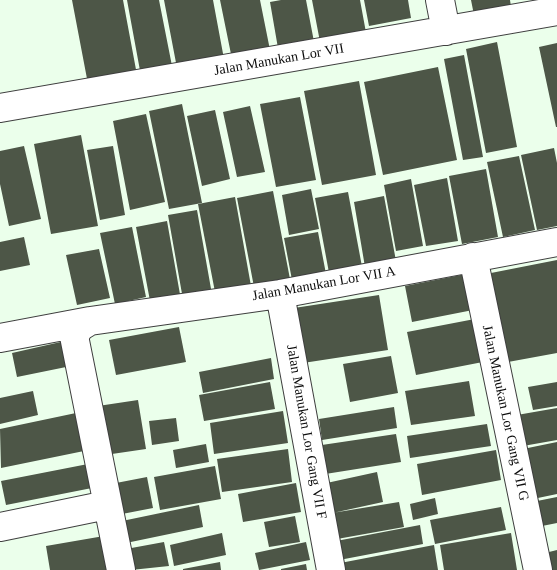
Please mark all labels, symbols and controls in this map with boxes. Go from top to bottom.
street label: Jalan Manukan Lor VII [213,40,345,80]
street label: Jalan Manukan Lor VII A [251,263,397,305]
street label: Jalan Manukan Lor Gang VII G [478,324,532,502]
street label: Jalan Manukan Lor Gang VII F [282,343,330,521]

